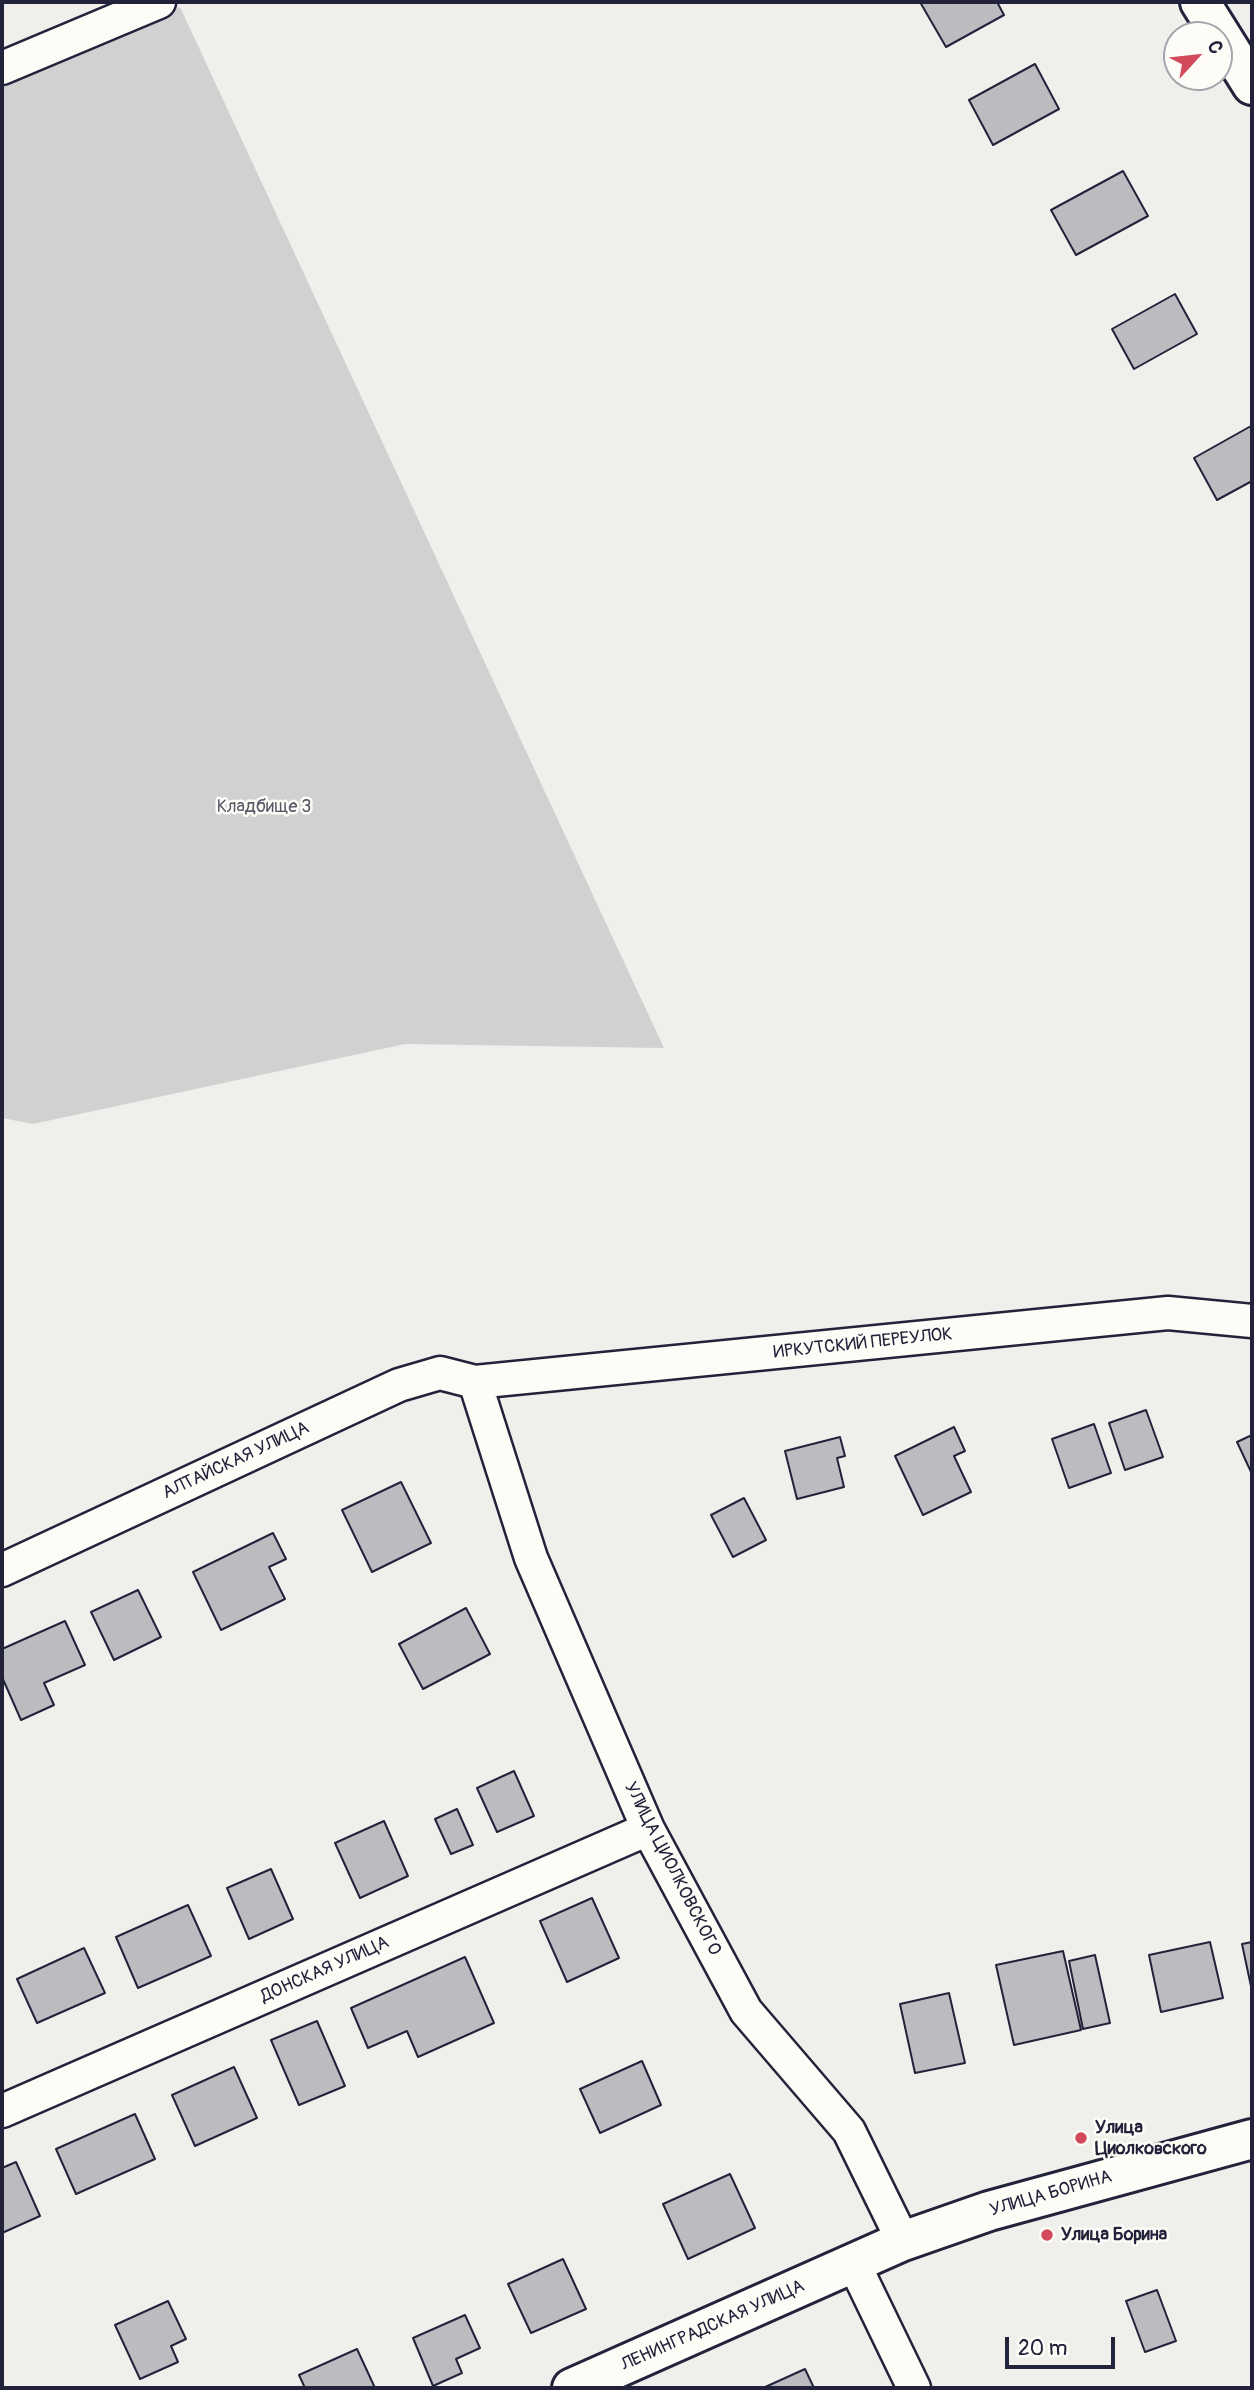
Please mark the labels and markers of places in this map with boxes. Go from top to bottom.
place label: Улица Циолковского [1095,2117,1207,2160]
marker: Улица Циолковского [1073,2130,1089,2146]
place label: Улица Борина [1061,2224,1167,2246]
marker: Улица Борина [1039,2227,1055,2243]

